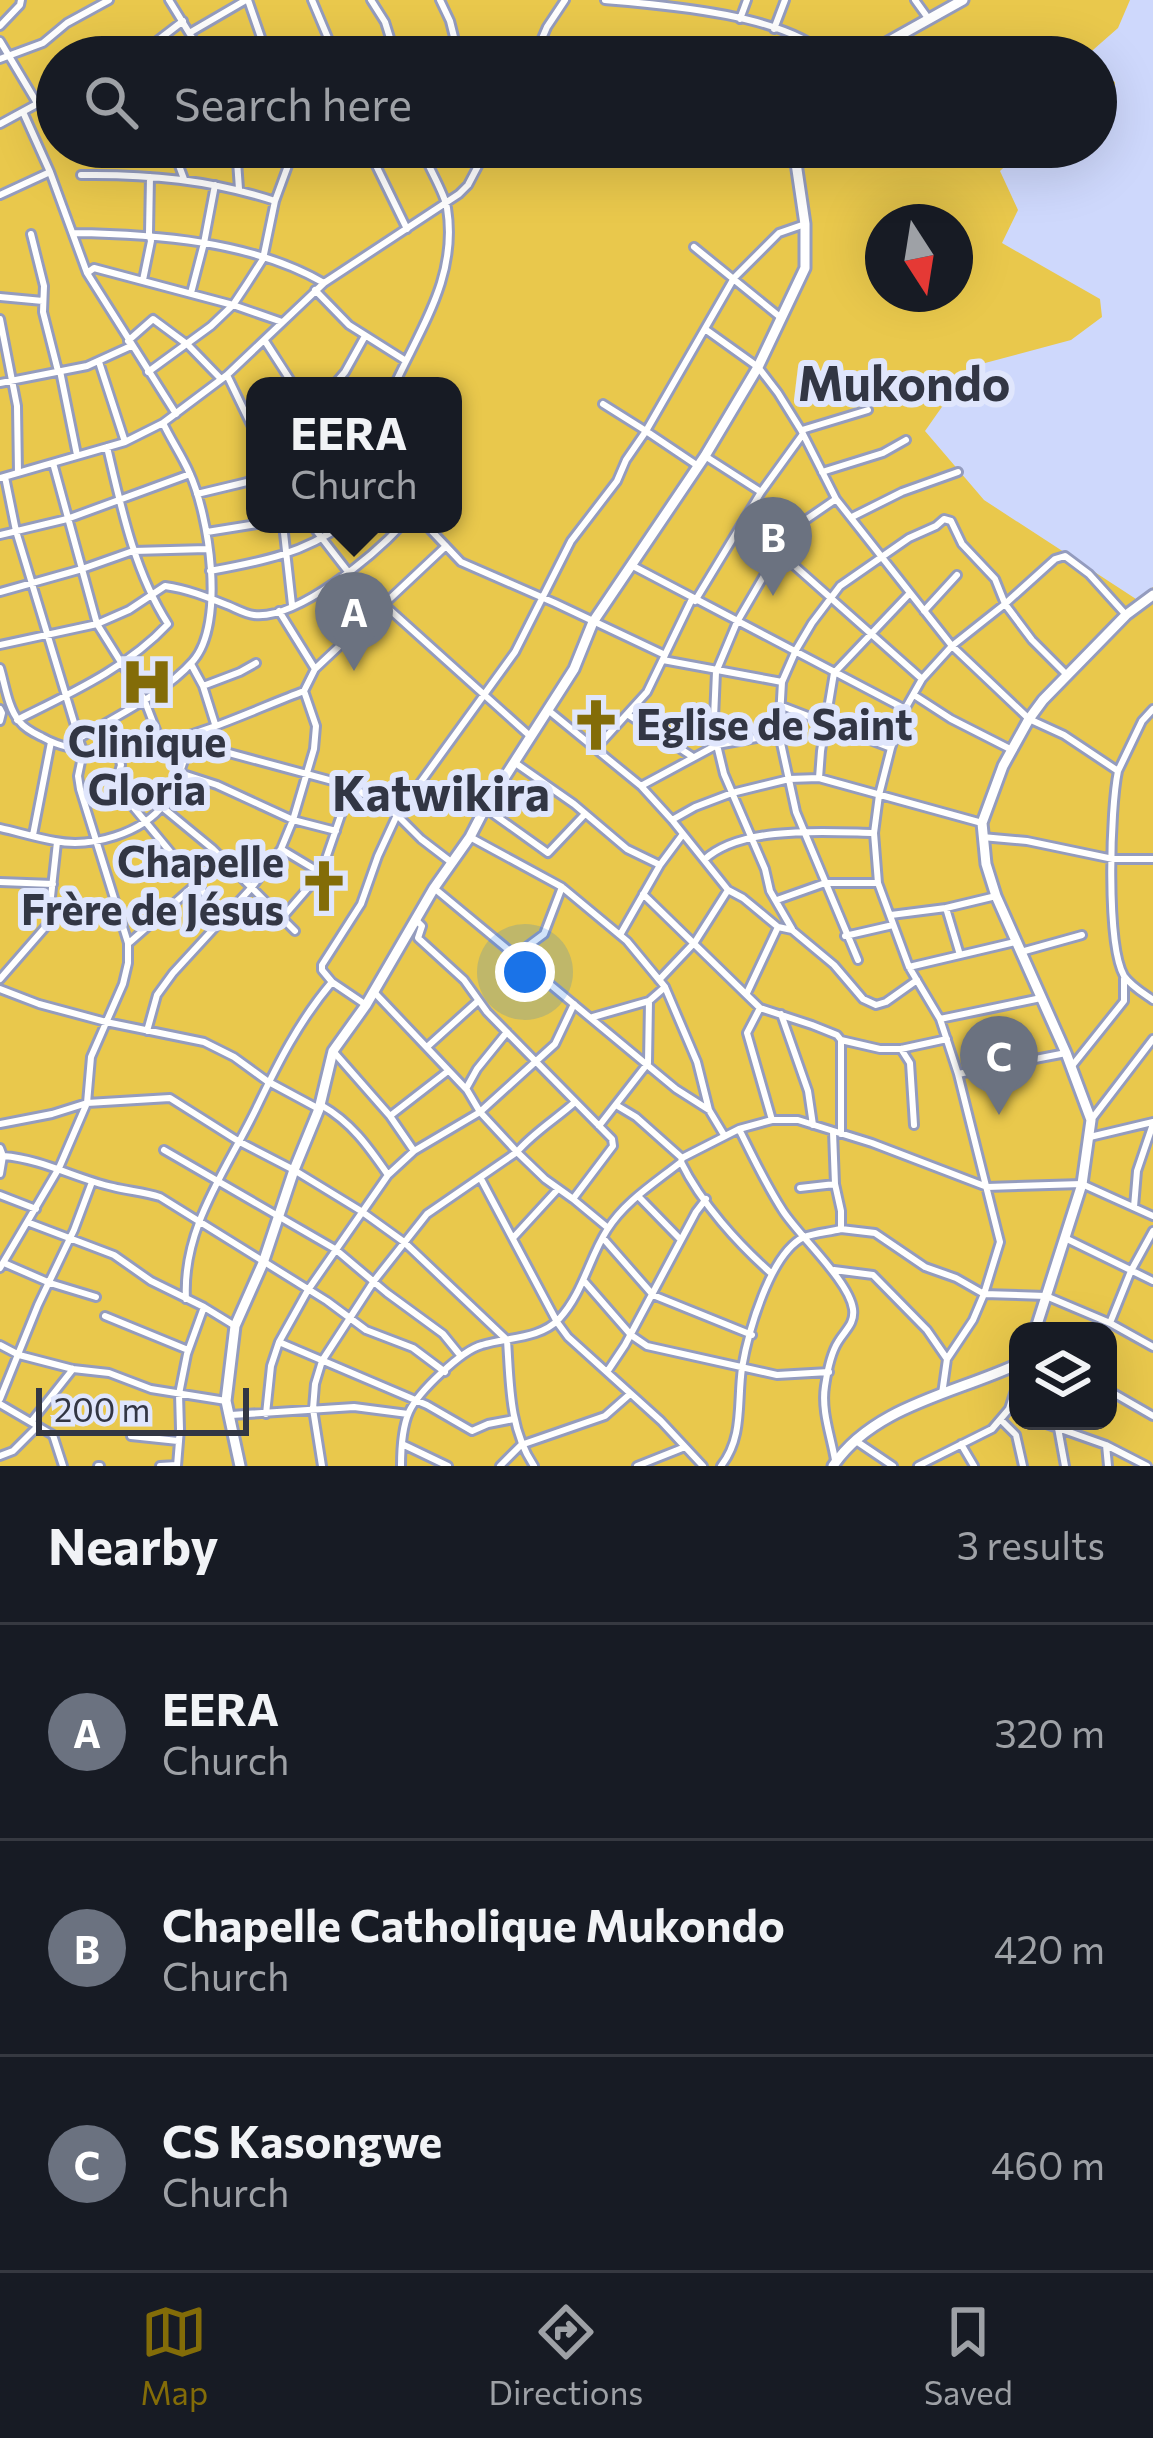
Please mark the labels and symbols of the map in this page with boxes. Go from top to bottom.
north arrow [865,204,973,312]
district label: Mukondo [798,352,1010,411]
pin: B [734,497,812,596]
pin: A [315,572,393,671]
hospital icon: Clinique Gloria [118,653,176,711]
church icon: Eglise de Saint [567,696,625,754]
place label: Eglise de Saint [636,697,913,749]
place label: Clinique Gloria [68,714,226,814]
district label: Katwikira [332,762,550,821]
place label: Chapelle Frère de Jésus [21,834,284,934]
church icon: Chapelle Frère de Jésus [295,857,353,915]
your location [495,942,555,1002]
pin: C [960,1016,1038,1115]
scale bar [36,1382,249,1435]

